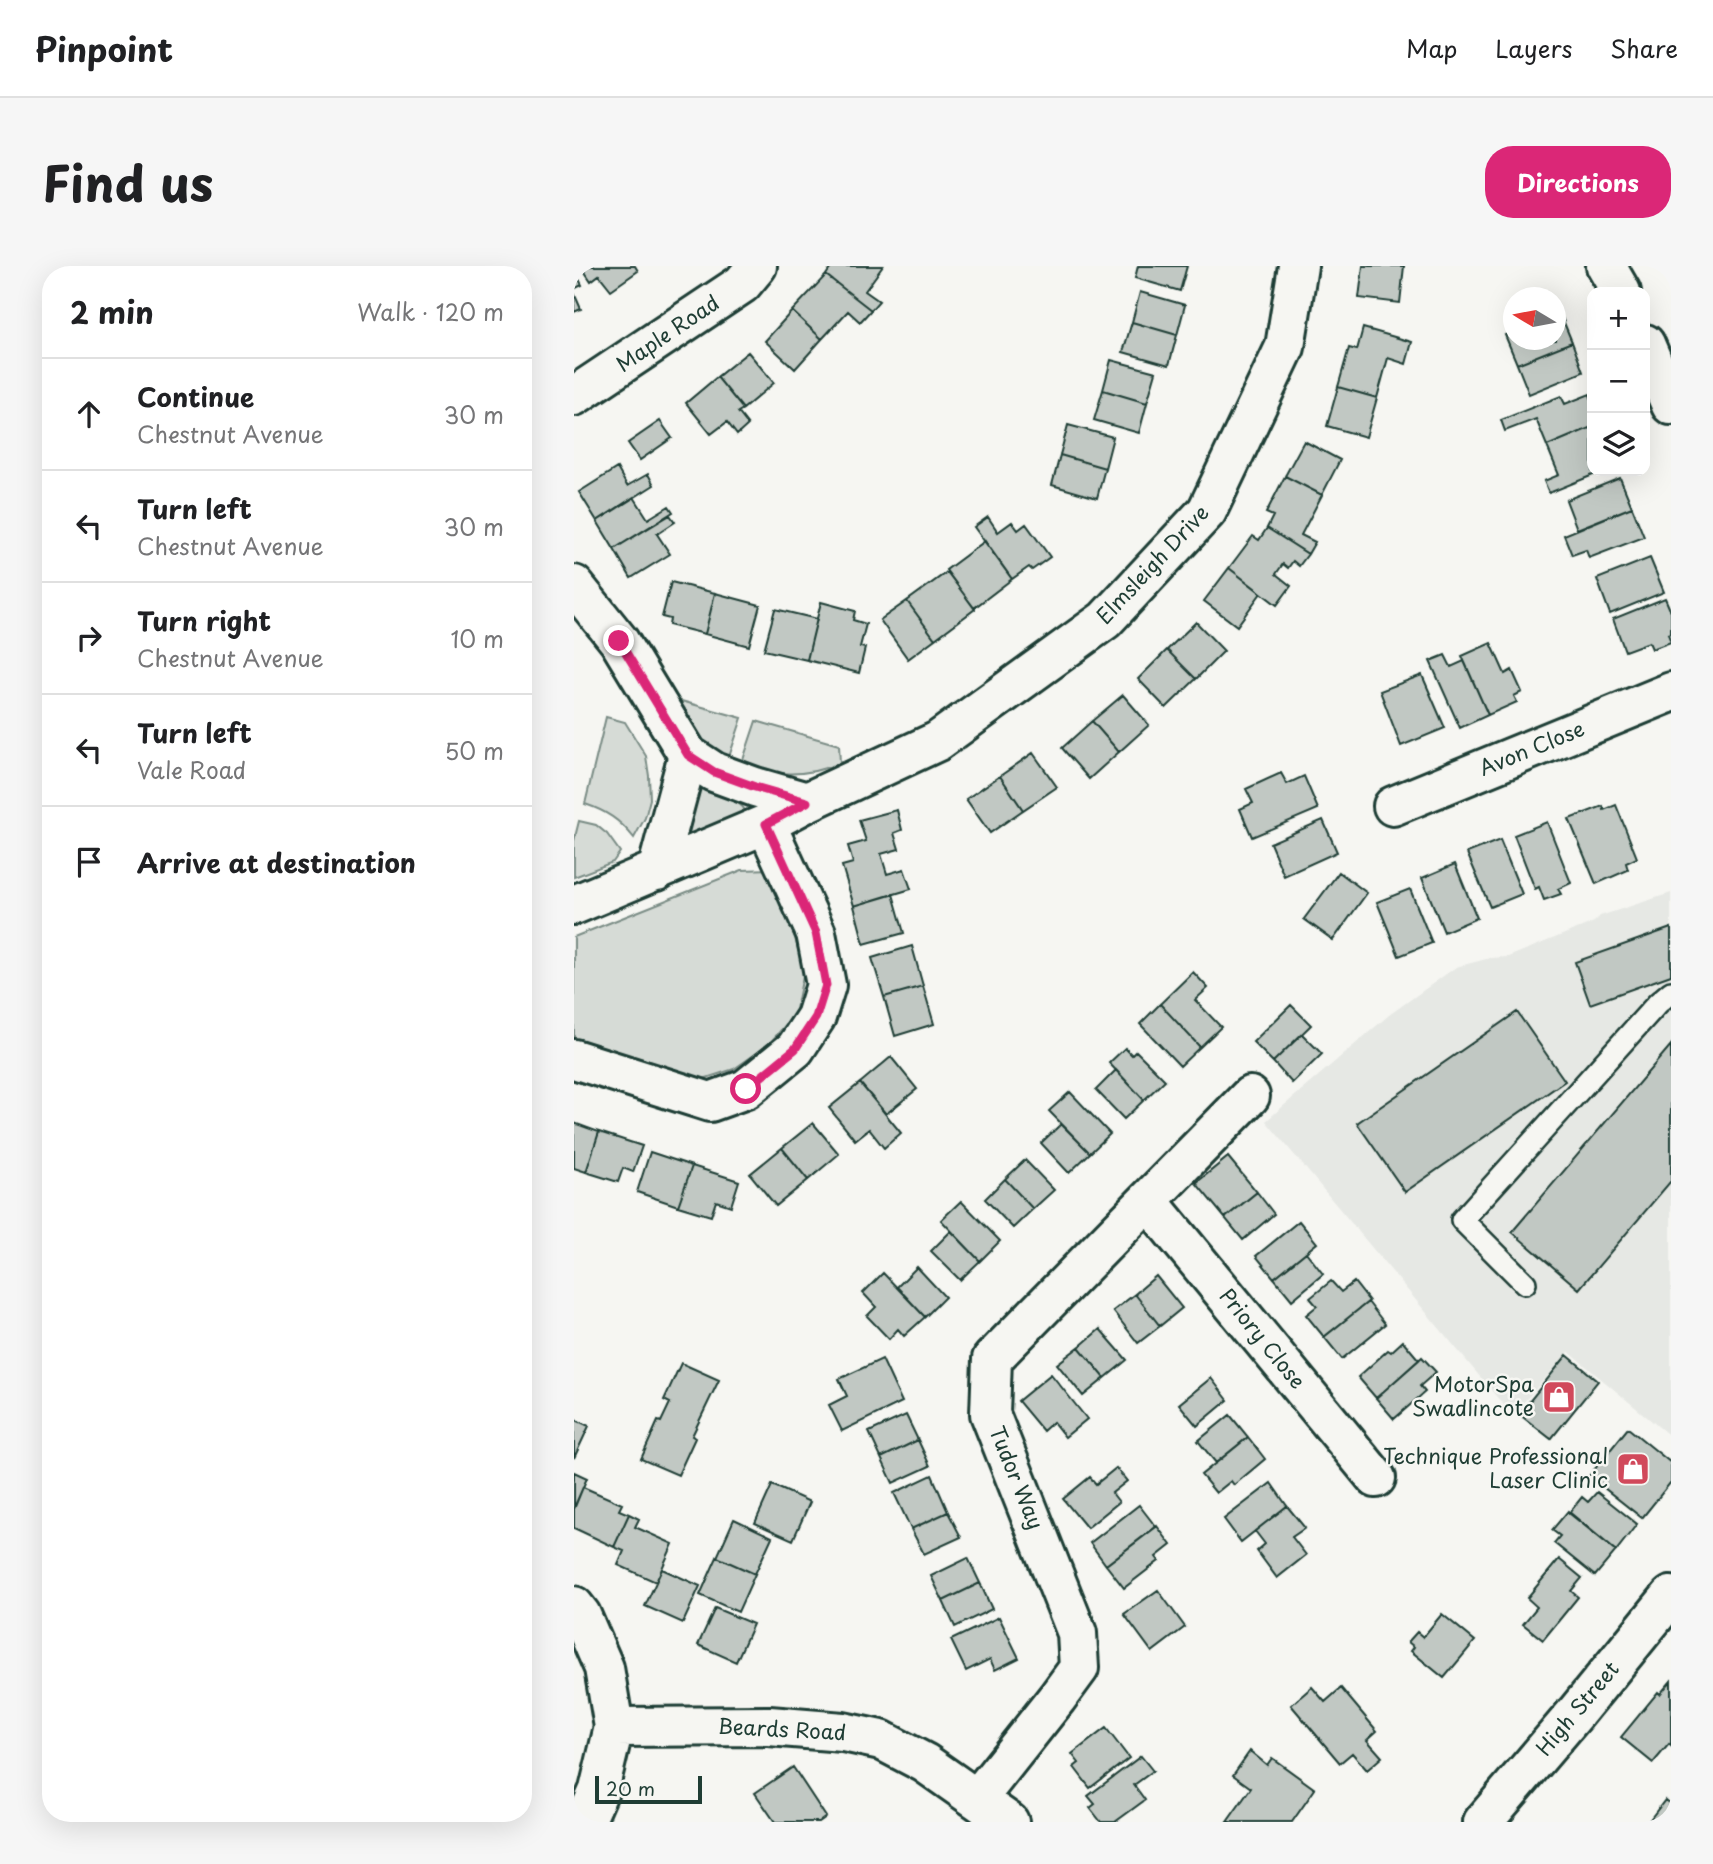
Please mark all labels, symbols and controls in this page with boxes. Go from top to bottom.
text: Pinpoint [35,23,173,73]
text: Map [1406,30,1457,66]
text: Layers [1495,30,1572,66]
text: Share [1610,30,1678,66]
text: Find us [42,145,213,219]
button: Directions [1485,146,1671,218]
street label: Maple Road [609,286,725,379]
north arrow [1503,287,1566,350]
map controls [1587,287,1650,476]
button: + [1587,287,1650,350]
text: 2 min [70,289,154,334]
text: Walk · 120 m [357,294,504,329]
button: − [1587,350,1650,413]
text: Continue [137,377,254,416]
icon: ahead [70,395,108,433]
text: 30 m [443,397,504,432]
button: layers [1587,413,1650,476]
text: Chestnut Avenue [137,416,324,451]
text: Turn left [137,489,252,528]
street label: Elmsleigh Drive [1088,497,1215,630]
icon: left [70,507,108,545]
text: 30 m [443,509,504,544]
text: Chestnut Avenue [137,528,324,563]
text: Turn right [137,601,271,640]
icon: right [70,619,108,657]
text: 10 m [450,621,504,656]
route end [603,625,634,656]
text: Chestnut Avenue [137,640,324,675]
street label: Avon Close [1474,712,1589,783]
text: Turn left [137,713,252,752]
icon: left [70,731,108,769]
text: 50 m [444,733,504,768]
text: Vale Road [137,752,246,787]
icon: arrive [70,843,108,881]
text: Arrive at destination [137,843,416,882]
route start [730,1073,761,1104]
street label: Priory Close [1213,1280,1314,1395]
place label: MotorSpa Swadlincote [1412,1367,1534,1423]
shop icon: MotorSpa Swadlincote [1540,1378,1578,1416]
street label: Tudor Way [983,1421,1053,1534]
place label: Technique Professional Laser Clinic [1383,1439,1608,1495]
shop icon: Technique Professional Laser Clinic [1614,1450,1652,1488]
street label: High Street [1527,1653,1626,1762]
street label: Beards Road [717,1709,847,1747]
scale bar [595,1773,702,1805]
text: 20 m [606,1774,655,1802]

